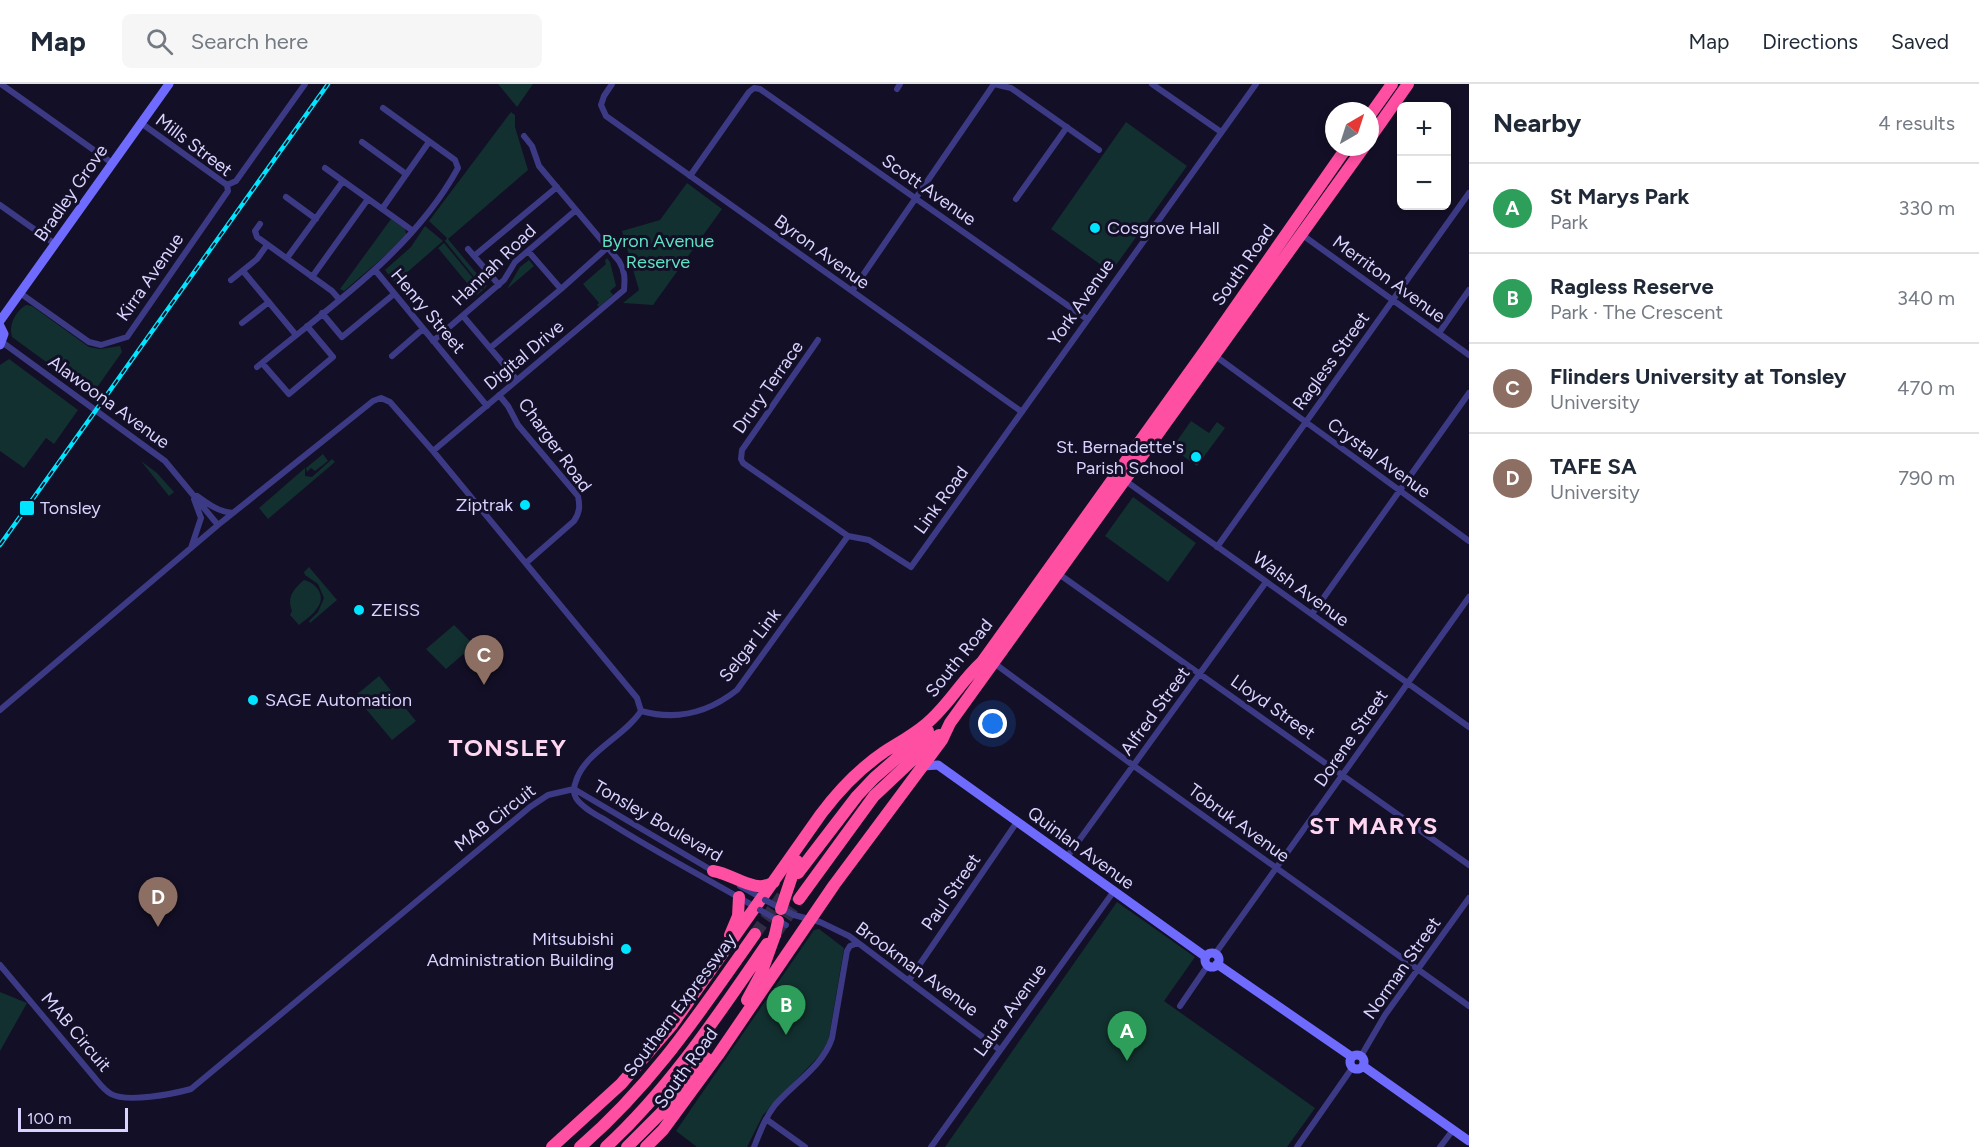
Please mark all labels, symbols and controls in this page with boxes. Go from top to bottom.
search box [122,14,542,68]
text: Map [30,24,86,58]
icon: search [143,25,176,58]
text: Search here [191,28,308,55]
text: Map [1688,29,1729,54]
text: Directions [1762,29,1858,54]
text: Saved [1891,29,1949,54]
north arrow [1325,102,1379,156]
map controls [1397,102,1451,210]
button: + [1397,102,1451,156]
text: Nearby [1493,107,1581,139]
street label: Mills Street [151,109,237,181]
text: 4 results [1878,111,1955,135]
street label: Bradley Grove [30,140,113,246]
street label: Scott Avenue [878,149,981,231]
button: − [1397,156,1451,210]
text: St Marys Park [1550,183,1689,210]
text: A [1505,196,1520,220]
text: 330 m [1898,196,1955,220]
street label: Byron Avenue [770,210,874,294]
text: Park [1550,210,1588,234]
place label: Cosgrove Hall [1107,217,1220,239]
street label: Hannah Road [448,220,540,310]
street label: South Road [1207,220,1279,310]
marker: Cosgrove Hall [1088,221,1102,235]
street label: Kirra Avenue [112,229,188,325]
park label: Byron Avenue Reserve [602,230,714,273]
street label: Merriton Avenue [1328,231,1450,327]
street label: York Avenue [1043,254,1119,349]
street label: Henry Street [386,264,470,358]
text: Ragless Reserve [1550,273,1714,300]
text: B [1506,286,1519,310]
text: 340 m [1897,286,1955,310]
text: Park · The Crescent [1550,300,1723,324]
street label: Ragless Street [1288,307,1374,415]
street label: Digital Drive [480,315,568,395]
street label: Drury Terrace [728,336,808,438]
street label: Alawoona Avenue [44,351,174,453]
text: Flinders University at Tonsley [1550,363,1846,390]
text: C [1505,376,1520,400]
text: 470 m [1897,376,1955,400]
text: University [1550,390,1640,414]
street label: Charger Road [514,394,596,496]
street label: Crystal Avenue [1323,413,1435,503]
place label: St. Bernadette's Parish School [1056,436,1184,479]
marker: St. Bernadette's Parish School [1189,450,1203,464]
text: TAFE SA [1550,453,1637,480]
street label: Link Road [909,462,973,538]
text: D [1506,466,1520,490]
text: 790 m [1898,466,1955,490]
text: University [1550,480,1640,504]
place label: Ziptrak [456,494,513,516]
place label: Tonsley [40,497,101,519]
marker: Ziptrak [518,498,532,512]
marker: Tonsley [18,499,36,517]
street label: Walsh Avenue [1249,547,1353,631]
place label: ZEISS [371,599,420,621]
marker: ZEISS [352,603,366,617]
street label: Selgar Link [714,604,786,686]
street label: South Road [921,614,997,702]
pin: C [464,636,504,685]
street label: Alfred Street [1116,662,1195,760]
street label: Lloyd Street [1226,670,1320,744]
street label: Dorene Street [1309,685,1393,791]
place label: SAGE Automation [265,689,412,711]
marker: SAGE Automation [246,693,260,707]
your location [978,709,1007,738]
district label: TONSLEY [448,733,568,762]
street label: Tonsley Boulevard [590,775,726,867]
street label: MAB Circuit [450,779,540,856]
street label: Tobruk Avenue [1184,779,1294,867]
street label: Quinlan Avenue [1023,802,1139,894]
district label: ST MARYS [1309,811,1439,840]
street label: Paul Street [917,849,985,934]
pin: D [138,878,178,927]
street label: Norman Street [1359,912,1445,1023]
street label: Brookman Avenue [851,917,983,1021]
place label: Mitsubishi Administration Building [427,928,614,971]
street label: Southern Expressway [619,929,741,1081]
marker: Mitsubishi Administration Building [619,942,633,956]
street label: Laura Avenue [969,959,1051,1061]
pin: B [766,986,806,1035]
street label: MAB Circuit [36,988,116,1076]
pin: A [1108,1012,1146,1061]
street label: South Road [649,1023,723,1113]
scale bar [18,1105,128,1132]
text: 100 m [27,1109,72,1128]

